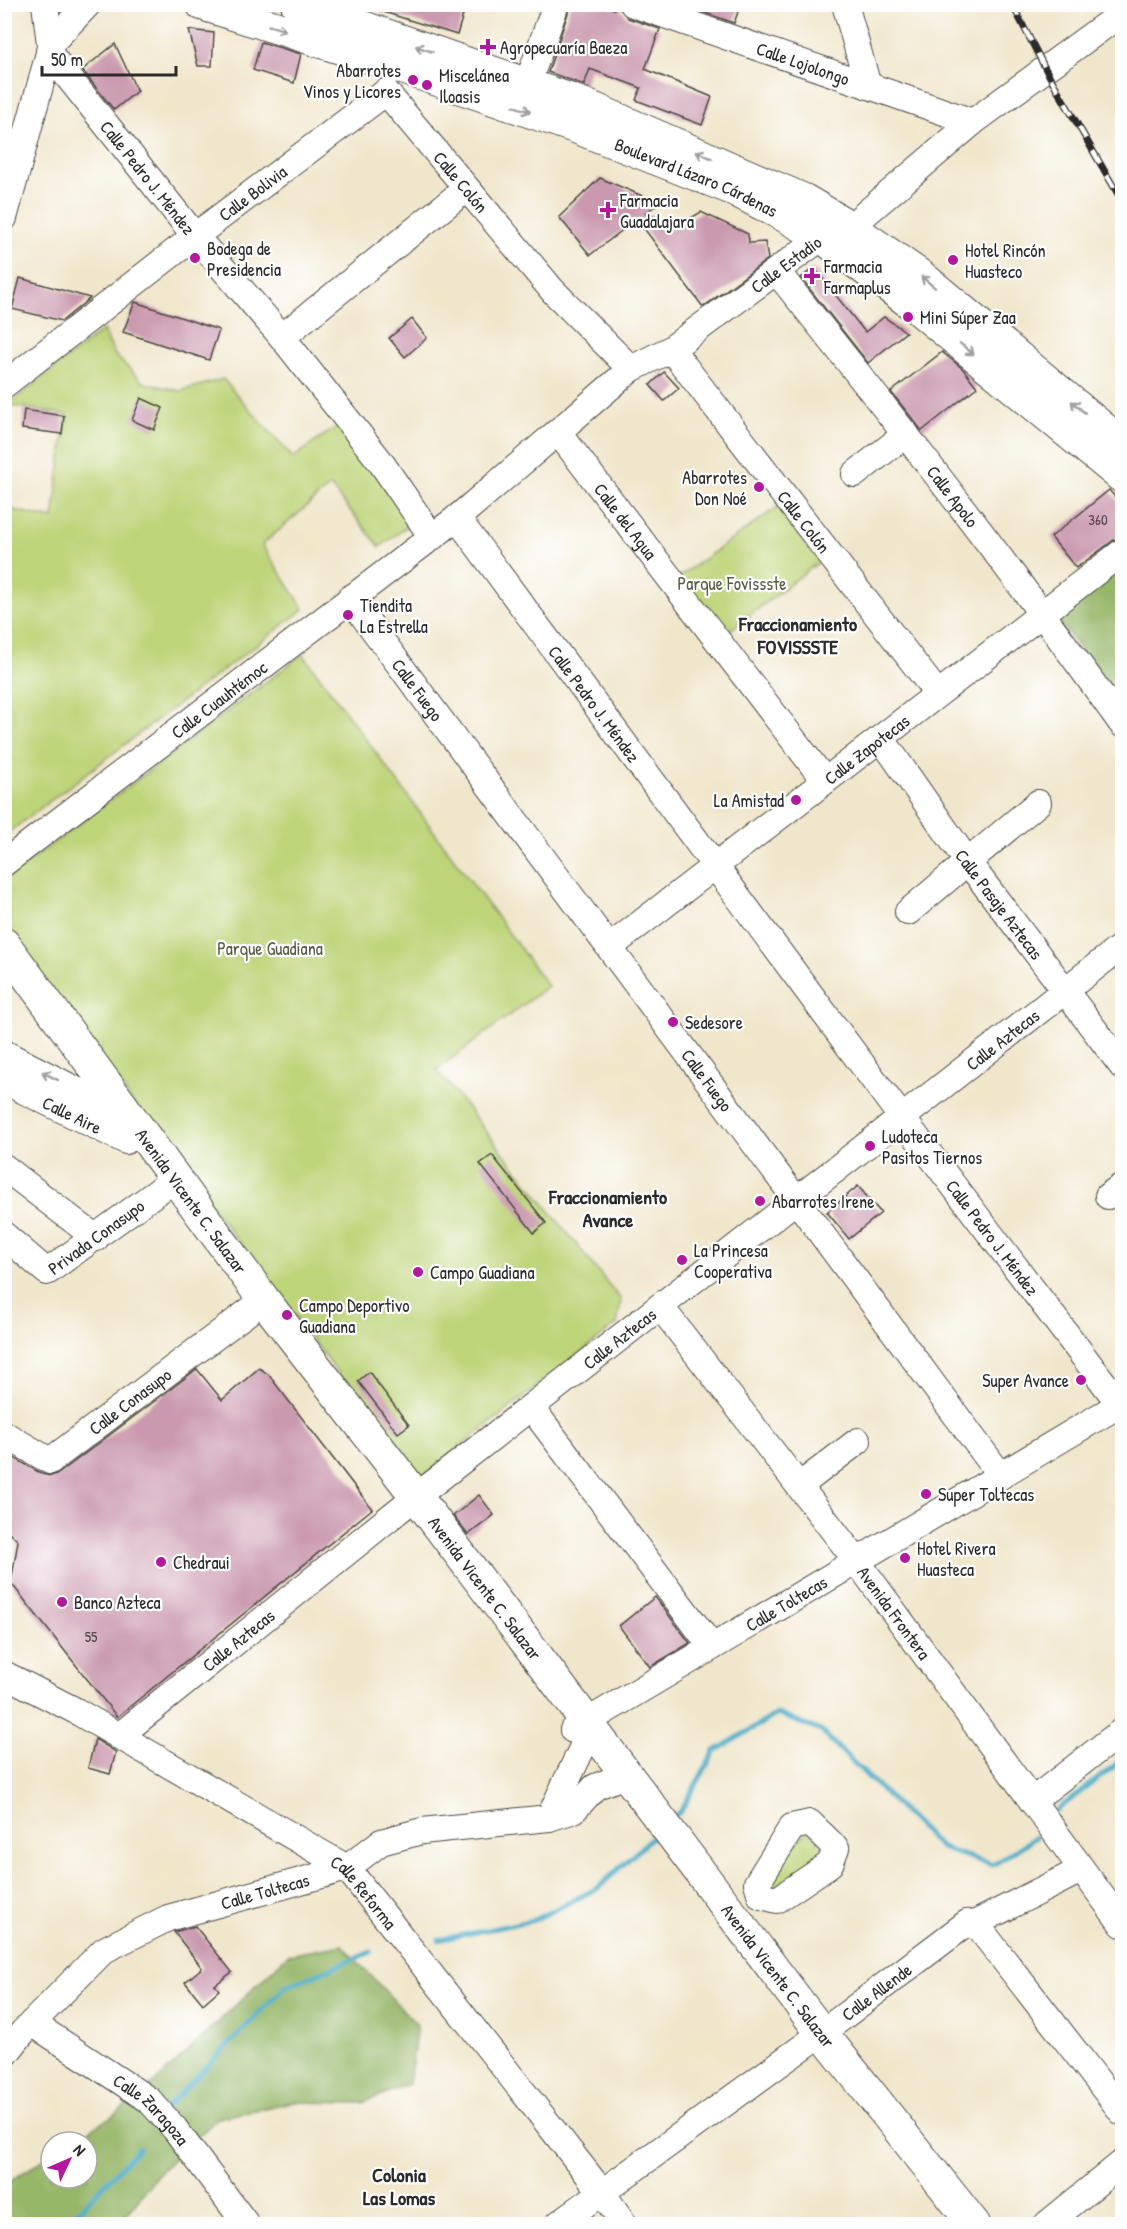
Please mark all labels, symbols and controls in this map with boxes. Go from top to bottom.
one-way arrow [267,24,286,35]
place label: Agropecuaría Baeza [500,35,627,60]
street label: Calle Lojolongo [753,35,853,91]
scale bar [42,39,176,77]
marker: Agropecuaría Baeza [481,40,495,54]
one-way arrow [415,43,434,54]
text: 50 m [51,47,83,72]
place label: Abarrotes Vinos y Licores [303,58,401,104]
place label: Miscelánea Iloasis [439,63,509,109]
marker: Abarrotes Vinos y Licores [406,73,420,87]
marker: Miscelánea Iloasis [420,78,434,92]
one-way arrow [513,105,531,116]
street label: Calle Pedro J. Méndez [95,115,202,240]
street label: Boulevard Lázaro Cárdenas [611,131,782,223]
street label: Calle Colón [428,145,494,218]
one-way arrow [696,148,714,160]
street label: Calle Bolivia [213,159,292,227]
place label: Farmacia Guadalajara [619,188,694,234]
marker: Farmacia Guadalajara [601,203,615,217]
street label: Calle Estadio [745,229,826,299]
place label: Bodega de Presidencia [207,236,281,282]
place label: Hotel Rincón Huasteco [965,238,1046,284]
marker: Bodega de Presidencia [188,251,202,265]
marker: Hotel Rincón Huasteco [946,253,960,267]
place label: Farmacia Farmaplus [823,254,891,300]
marker: Farmacia Farmaplus [805,269,819,283]
one-way arrow [920,275,936,288]
place label: Mini Súper Zaa [920,305,1016,330]
marker: Mini Súper Zaa [901,310,915,324]
one-way arrow [959,343,975,356]
one-way arrow [1070,400,1086,413]
street label: Calle Apolo [921,460,985,532]
place label: Abarrotes Don Noé [682,465,747,511]
street label: Calle del Agua [589,478,663,564]
marker: Abarrotes Don Noé [752,480,766,494]
street label: Calle Colón [772,485,837,558]
house number: 360 [1088,509,1108,530]
park label: Parque Fovissste [678,571,786,596]
place label: Tiendita La Estrella [360,593,428,639]
marker: Tiendita La Estrella [341,608,355,622]
district label: Fraccionamiento FOVISSSTE [738,610,857,660]
street label: Calle Pedro J. Méndez [543,640,646,767]
street label: Calle Fuego [386,653,450,726]
street label: Calle Cuauhtémoc [166,655,272,744]
street label: Calle Zapotecas [819,708,914,790]
place label: La Amistad [714,788,784,813]
marker: La Amistad [789,793,803,807]
street label: Calle Pasaje Aztecas [950,844,1049,964]
park label: Parque Guadiana [217,936,323,961]
street label: Calle Aztecas [960,1003,1044,1076]
place label: Sedesore [685,1010,743,1035]
marker: Sedesore [666,1015,680,1029]
street label: Calle Fuego [676,1043,739,1117]
one-way arrow [41,1070,59,1081]
street label: Calle Aire [38,1089,106,1140]
street label: Avenida Vicente C. Salazar [130,1123,253,1279]
place label: Ludoteca Pasitos Tiernos [882,1124,982,1170]
marker: Ludoteca Pasitos Tiernos [863,1139,877,1153]
street label: Calle Pedro J. Méndez [941,1174,1045,1301]
district label: Fraccionamiento Avance [548,1183,667,1233]
place label: Abarrotes Irene [772,1189,874,1214]
street label: Privada Conasupo [42,1193,149,1280]
marker: Abarrotes Irene [753,1194,767,1208]
place label: La Princesa Cooperativa [694,1238,772,1284]
marker: La Princesa Cooperativa [675,1253,689,1267]
place label: Campo Guadiana [430,1260,534,1285]
marker: Campo Guadiana [411,1265,425,1279]
place label: Campo Deportivo Guadiana [299,1293,410,1339]
street label: Calle Aztecas [577,1302,661,1375]
marker: Campo Deportivo Guadiana [280,1308,294,1322]
street label: Calle Conasupo [83,1362,176,1440]
place label: Super Avance [982,1368,1069,1393]
marker: Super Avance [1074,1373,1088,1387]
place label: Super Toltecas [938,1482,1034,1507]
marker: Super Toltecas [919,1487,933,1501]
street label: Avenida Vicente C. Salazar [423,1511,548,1665]
place label: Hotel Rivera Huasteca [917,1536,996,1582]
place label: Chedraui [173,1550,230,1575]
marker: Hotel Rivera Huasteca [898,1551,912,1565]
marker: Chedraui [154,1555,168,1569]
street label: Avenida Frontera [852,1561,937,1664]
street label: Calle Toltecas [741,1569,832,1637]
place label: Banco Azteca [74,1590,161,1615]
marker: Banco Azteca [55,1595,69,1609]
street label: Calle Aztecas [196,1603,280,1677]
house number: 55 [85,1626,98,1647]
street label: Calle Reforma [326,1849,403,1934]
street label: Calle Toltecas [218,1867,312,1915]
street label: Avenida Vicente C. Salazar [716,1899,841,2053]
street label: Calle Allende [836,1957,916,2026]
street label: Calle Zaragoza [109,2067,195,2150]
north arrow [39,2130,99,2190]
text: N [69,2139,91,2161]
district label: Colonia Las Lomas [363,2161,435,2211]

